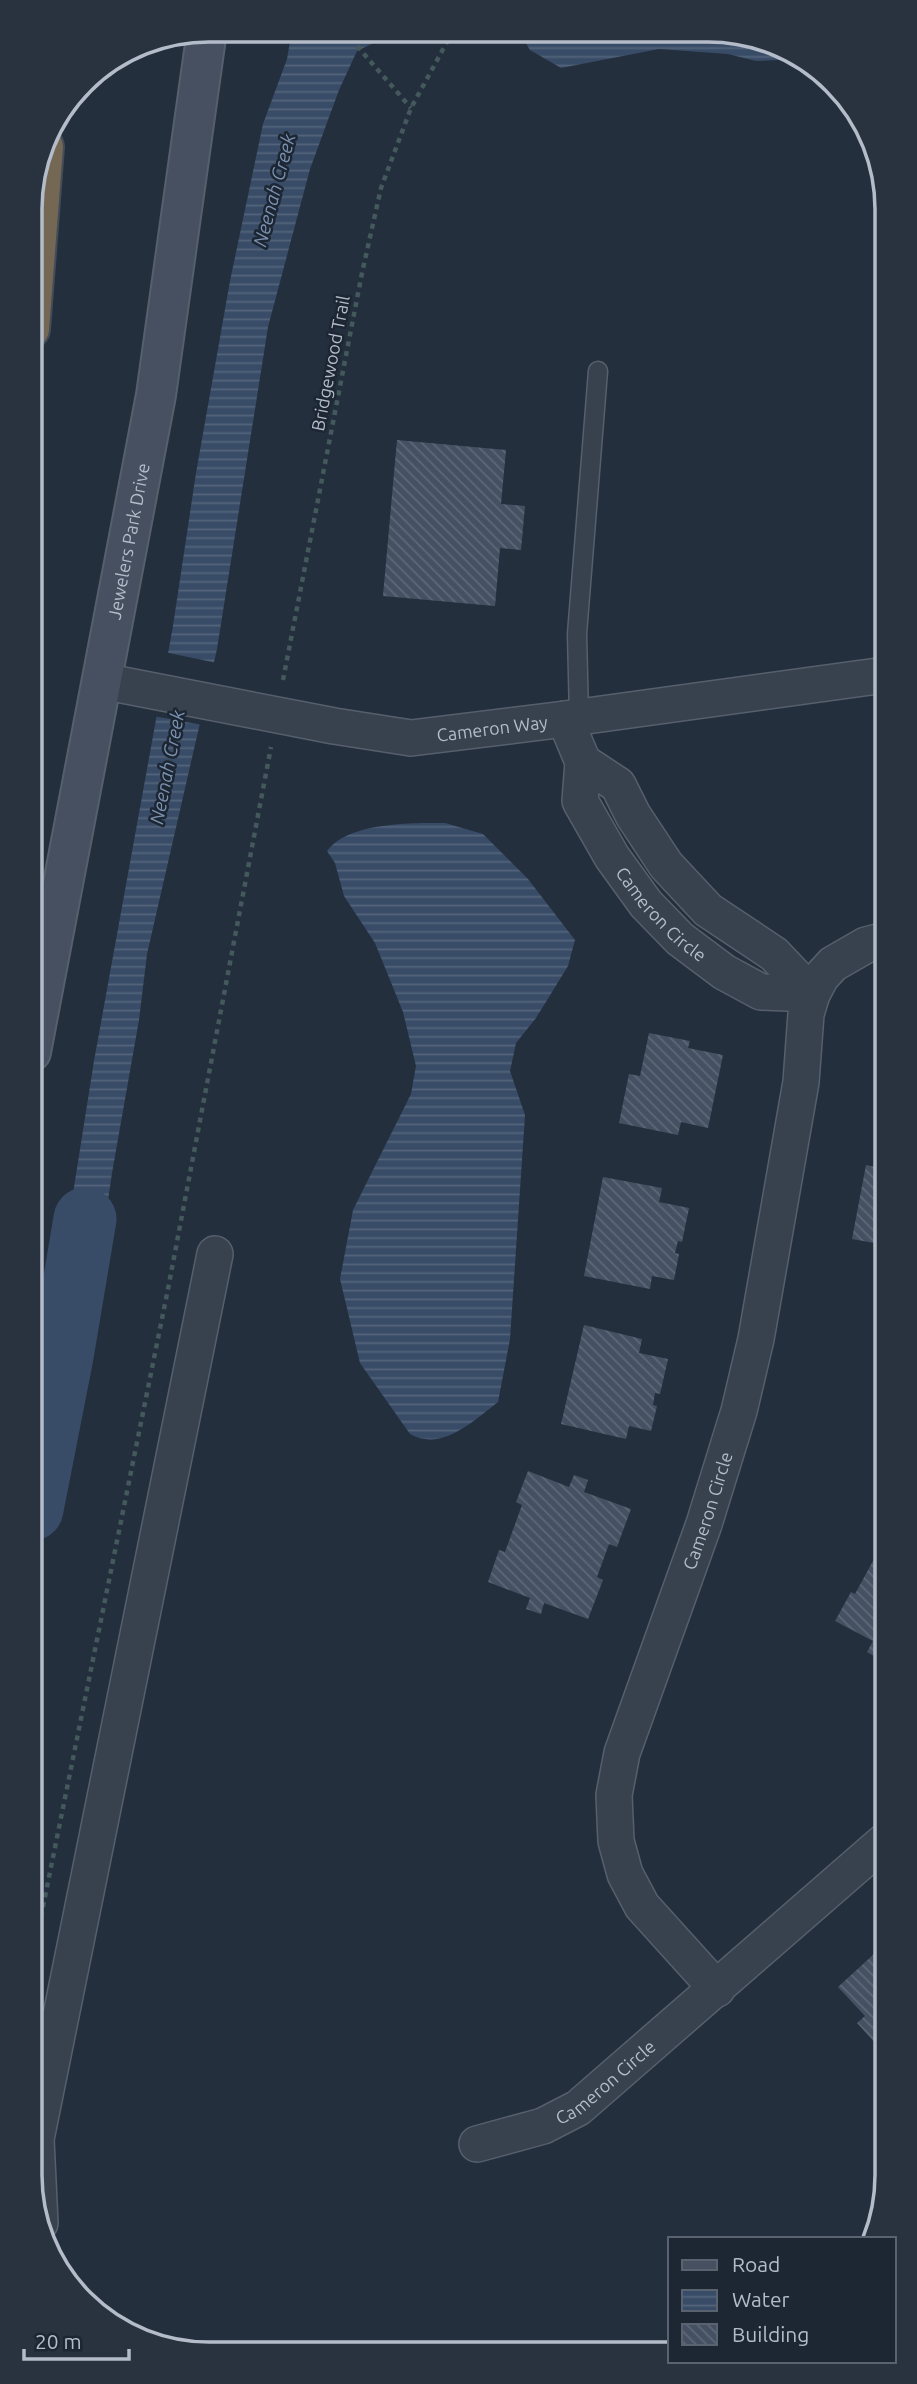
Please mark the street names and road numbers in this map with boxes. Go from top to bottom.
street label: Bridgewood Trail [307,293,353,432]
street label: Jewelers Park Drive [104,461,153,621]
street label: Cameron Way [435,711,549,745]
street label: Cameron Circle [612,863,710,965]
street label: Cameron Circle [678,1449,736,1572]
street label: Cameron Circle [552,2036,659,2128]

